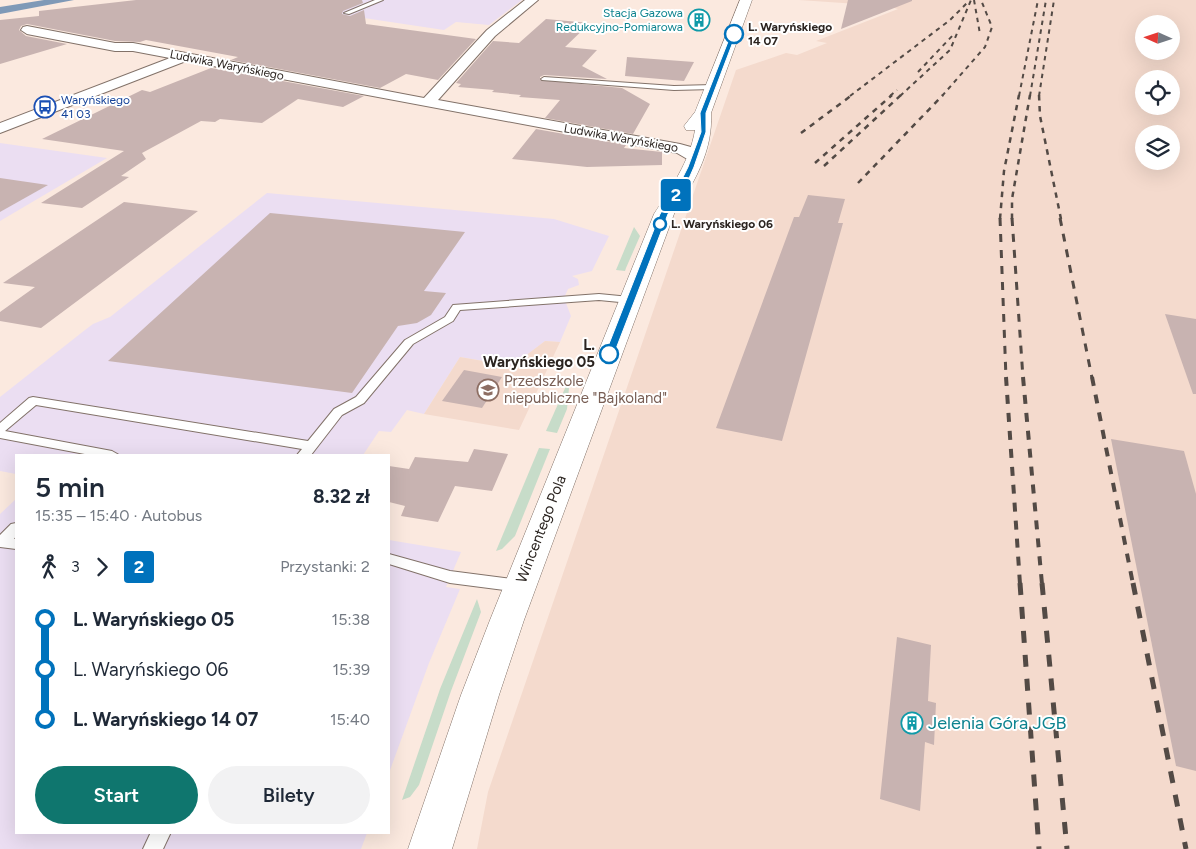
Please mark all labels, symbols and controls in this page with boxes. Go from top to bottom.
place label: Stacja Gazowa Redukcyjno-Pomiarowa [556,6,683,34]
building icon: Stacja Gazowa Redukcyjno-Pomiarowa [687,8,711,32]
north arrow [1135,15,1180,60]
map controls [1135,15,1180,170]
place label: L. Waryńskiego 14 07 [748,20,832,48]
marker: L. Waryńskiego 14 07 [724,24,744,44]
street label: Ludwika Waryńskiego [169,47,285,83]
button: locate [1135,70,1180,115]
place label: Waryńskiego 41 03 [61,93,130,121]
bus stop icon: Waryńskiego 41 03 [33,95,57,119]
street label: Ludwika Waryńskiego [563,121,679,155]
button: layers [1135,125,1180,170]
line badge: 2 [660,179,692,211]
text: 2 [671,184,681,206]
marker: L. Waryńskiego 06 [653,217,667,231]
place label: L. Waryńskiego 06 [671,217,773,231]
place label: L. Waryńskiego 05 [483,336,595,371]
marker: L. Waryńskiego 05 [599,344,619,364]
place label: Przedszkole niepubliczne "Bajkoland" [504,372,667,407]
school or university icon: Przedszkole niepubliczne "Bajkoland" [476,378,500,402]
text: 5 min [35,470,105,504]
street label: Wincentego Pola [512,472,570,586]
text: 8.32 zł [313,485,370,508]
text: 15:35 – 15:40 · Autobus [35,506,202,525]
icon: walk [35,553,63,581]
icon: forward [88,553,116,581]
text: 2 [134,556,144,578]
text: 3 [71,557,80,576]
text: Przystanki: 2 [280,557,370,576]
text: L. Waryńskiego 05 [73,608,234,631]
text: 15:38 [332,610,370,629]
text: L. Waryńskiego 06 [73,658,228,681]
text: 15:39 [332,660,370,679]
text: L. Waryńskiego 14 07 [73,708,258,731]
text: 15:40 [330,710,370,729]
building icon: Jelenia Góra JGB [900,711,924,735]
place label: Jelenia Góra JGB [928,712,1067,734]
button: Start [35,766,198,824]
button: Bilety [208,766,370,824]

